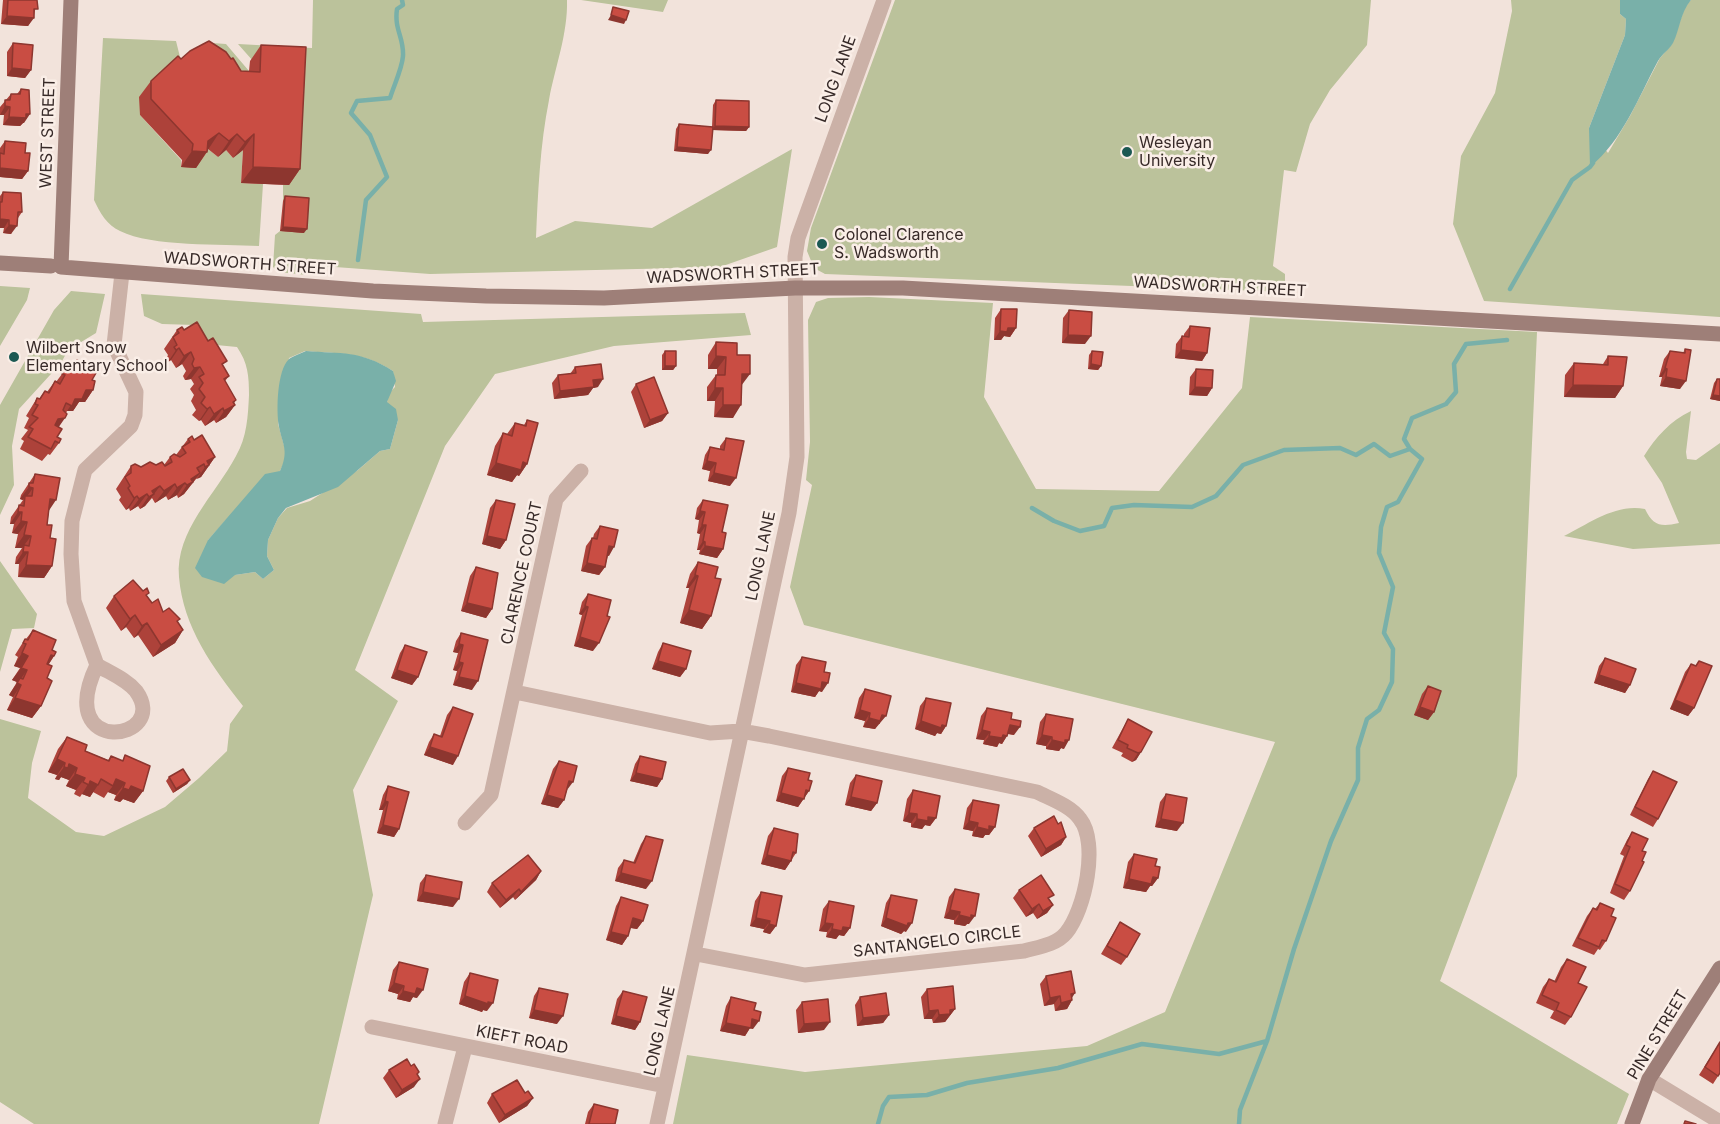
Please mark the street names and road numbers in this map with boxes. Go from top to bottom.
street label: LONG LANE [811,33,861,125]
street label: WEST STREET [36,77,60,189]
street label: WADSWORTH STREET [163,248,337,280]
street label: WADSWORTH STREET [646,260,820,288]
street label: WADSWORTH STREET [1133,273,1307,301]
street label: CLARENCE COURT [497,500,547,646]
street label: LONG LANE [742,509,780,603]
street label: SANTANGELO CIRCLE [852,922,1022,962]
street label: LONG LANE [640,984,680,1078]
street label: PINE STREET [1624,987,1692,1083]
street label: KIEFT ROAD [474,1022,570,1058]

